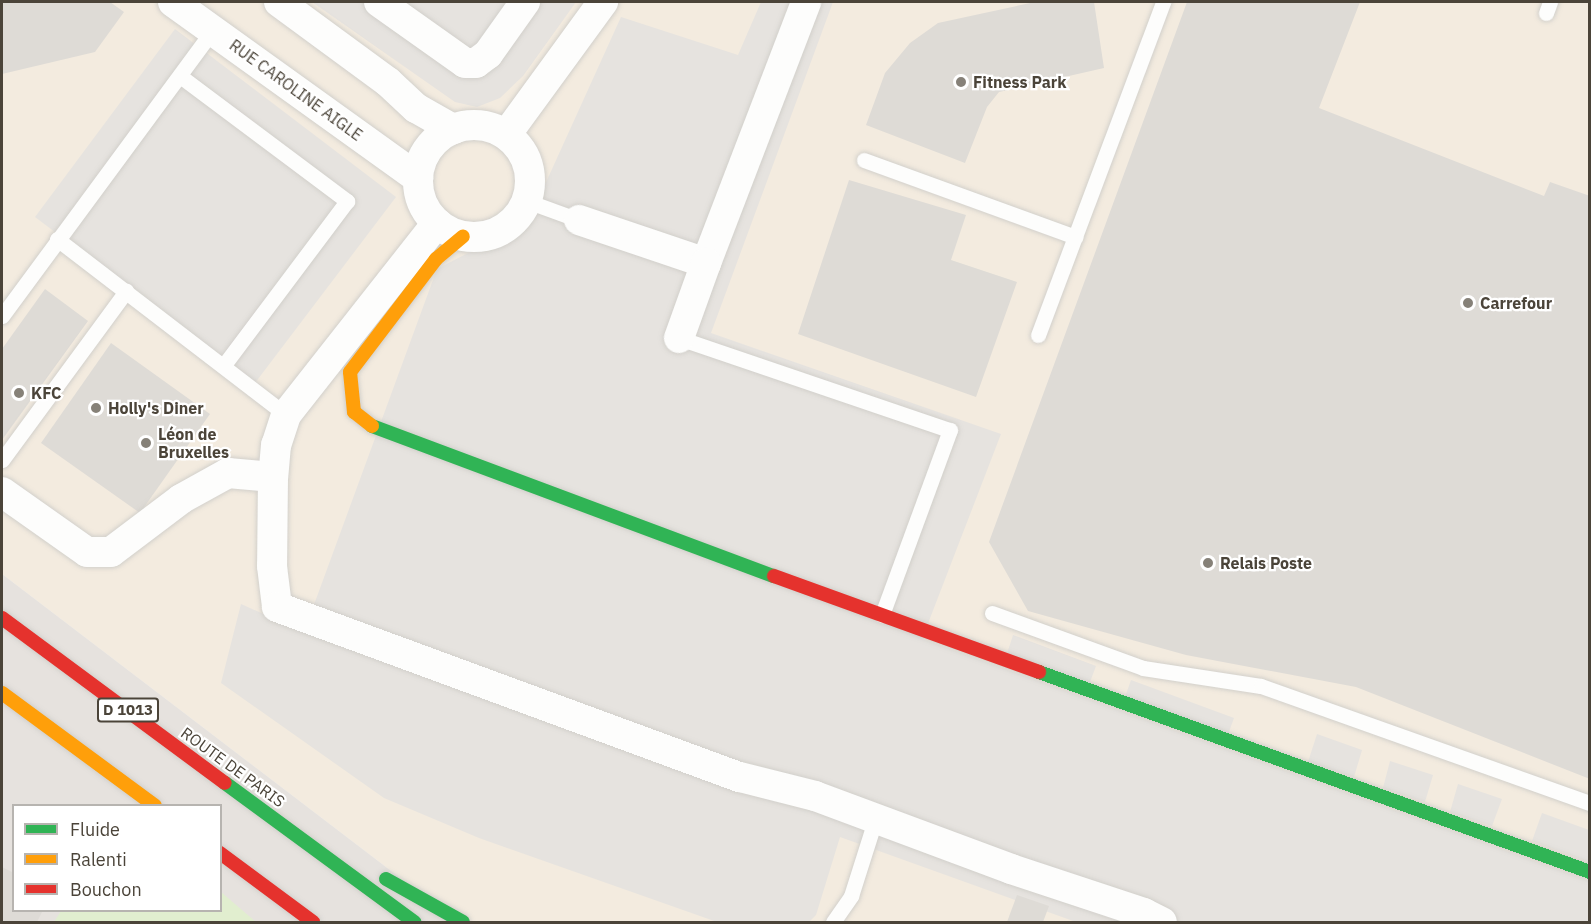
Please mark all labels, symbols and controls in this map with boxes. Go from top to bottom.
street label: RUE CAROLINE AIGLE [226,35,366,145]
place label: Fitness Park [973,72,1066,92]
marker: Fitness Park [954,75,968,89]
place label: Carrefour [1480,293,1552,313]
marker: Carrefour [1461,296,1475,310]
place label: KFC [31,383,61,403]
marker: KFC [12,386,26,400]
place label: Holly's Diner [108,398,204,418]
marker: Holly's Diner [89,401,103,415]
place label: Léon de Bruxelles [158,424,229,462]
marker: Léon de Bruxelles [139,436,153,450]
place label: Relais Poste [1220,553,1312,573]
marker: Relais Poste [1201,556,1215,570]
road number: D 1013 [96,698,160,722]
street label: ROUTE DE PARIS [177,723,289,811]
legend [12,804,222,912]
text: Fluide [70,818,120,841]
text: Ralenti [70,848,127,871]
text: Bouchon [70,878,142,901]

